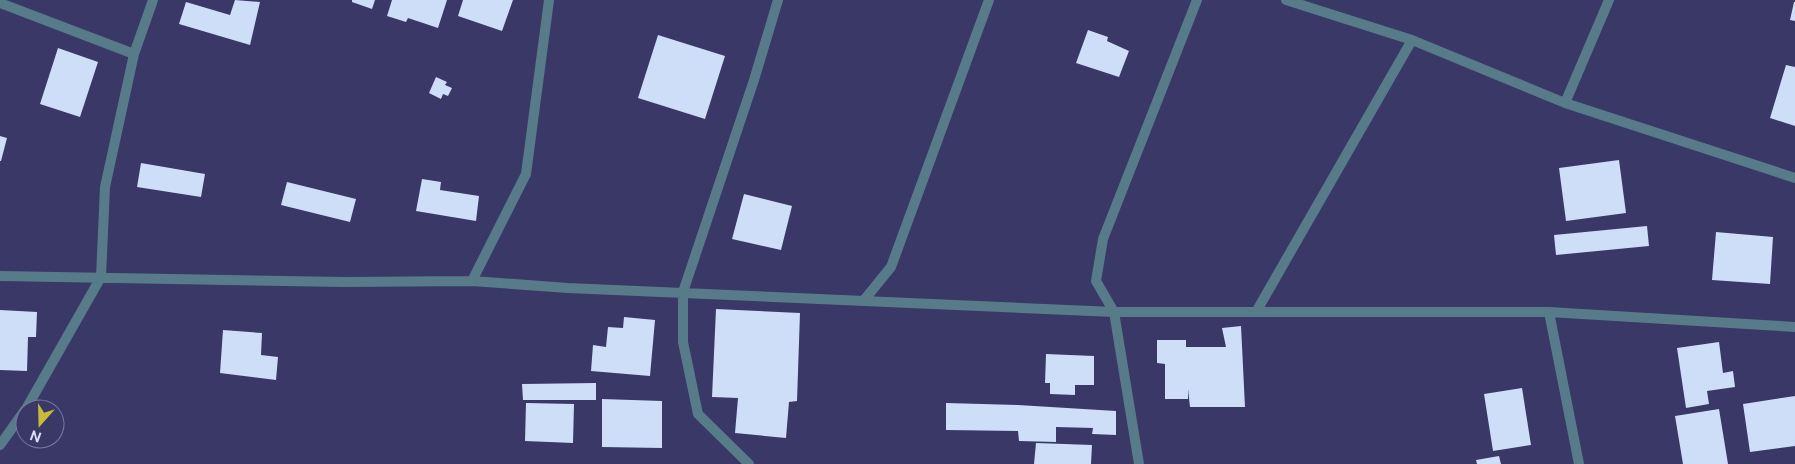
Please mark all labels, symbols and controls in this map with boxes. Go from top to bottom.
north arrow [15,399,65,449]
text: N [28,427,43,446]

